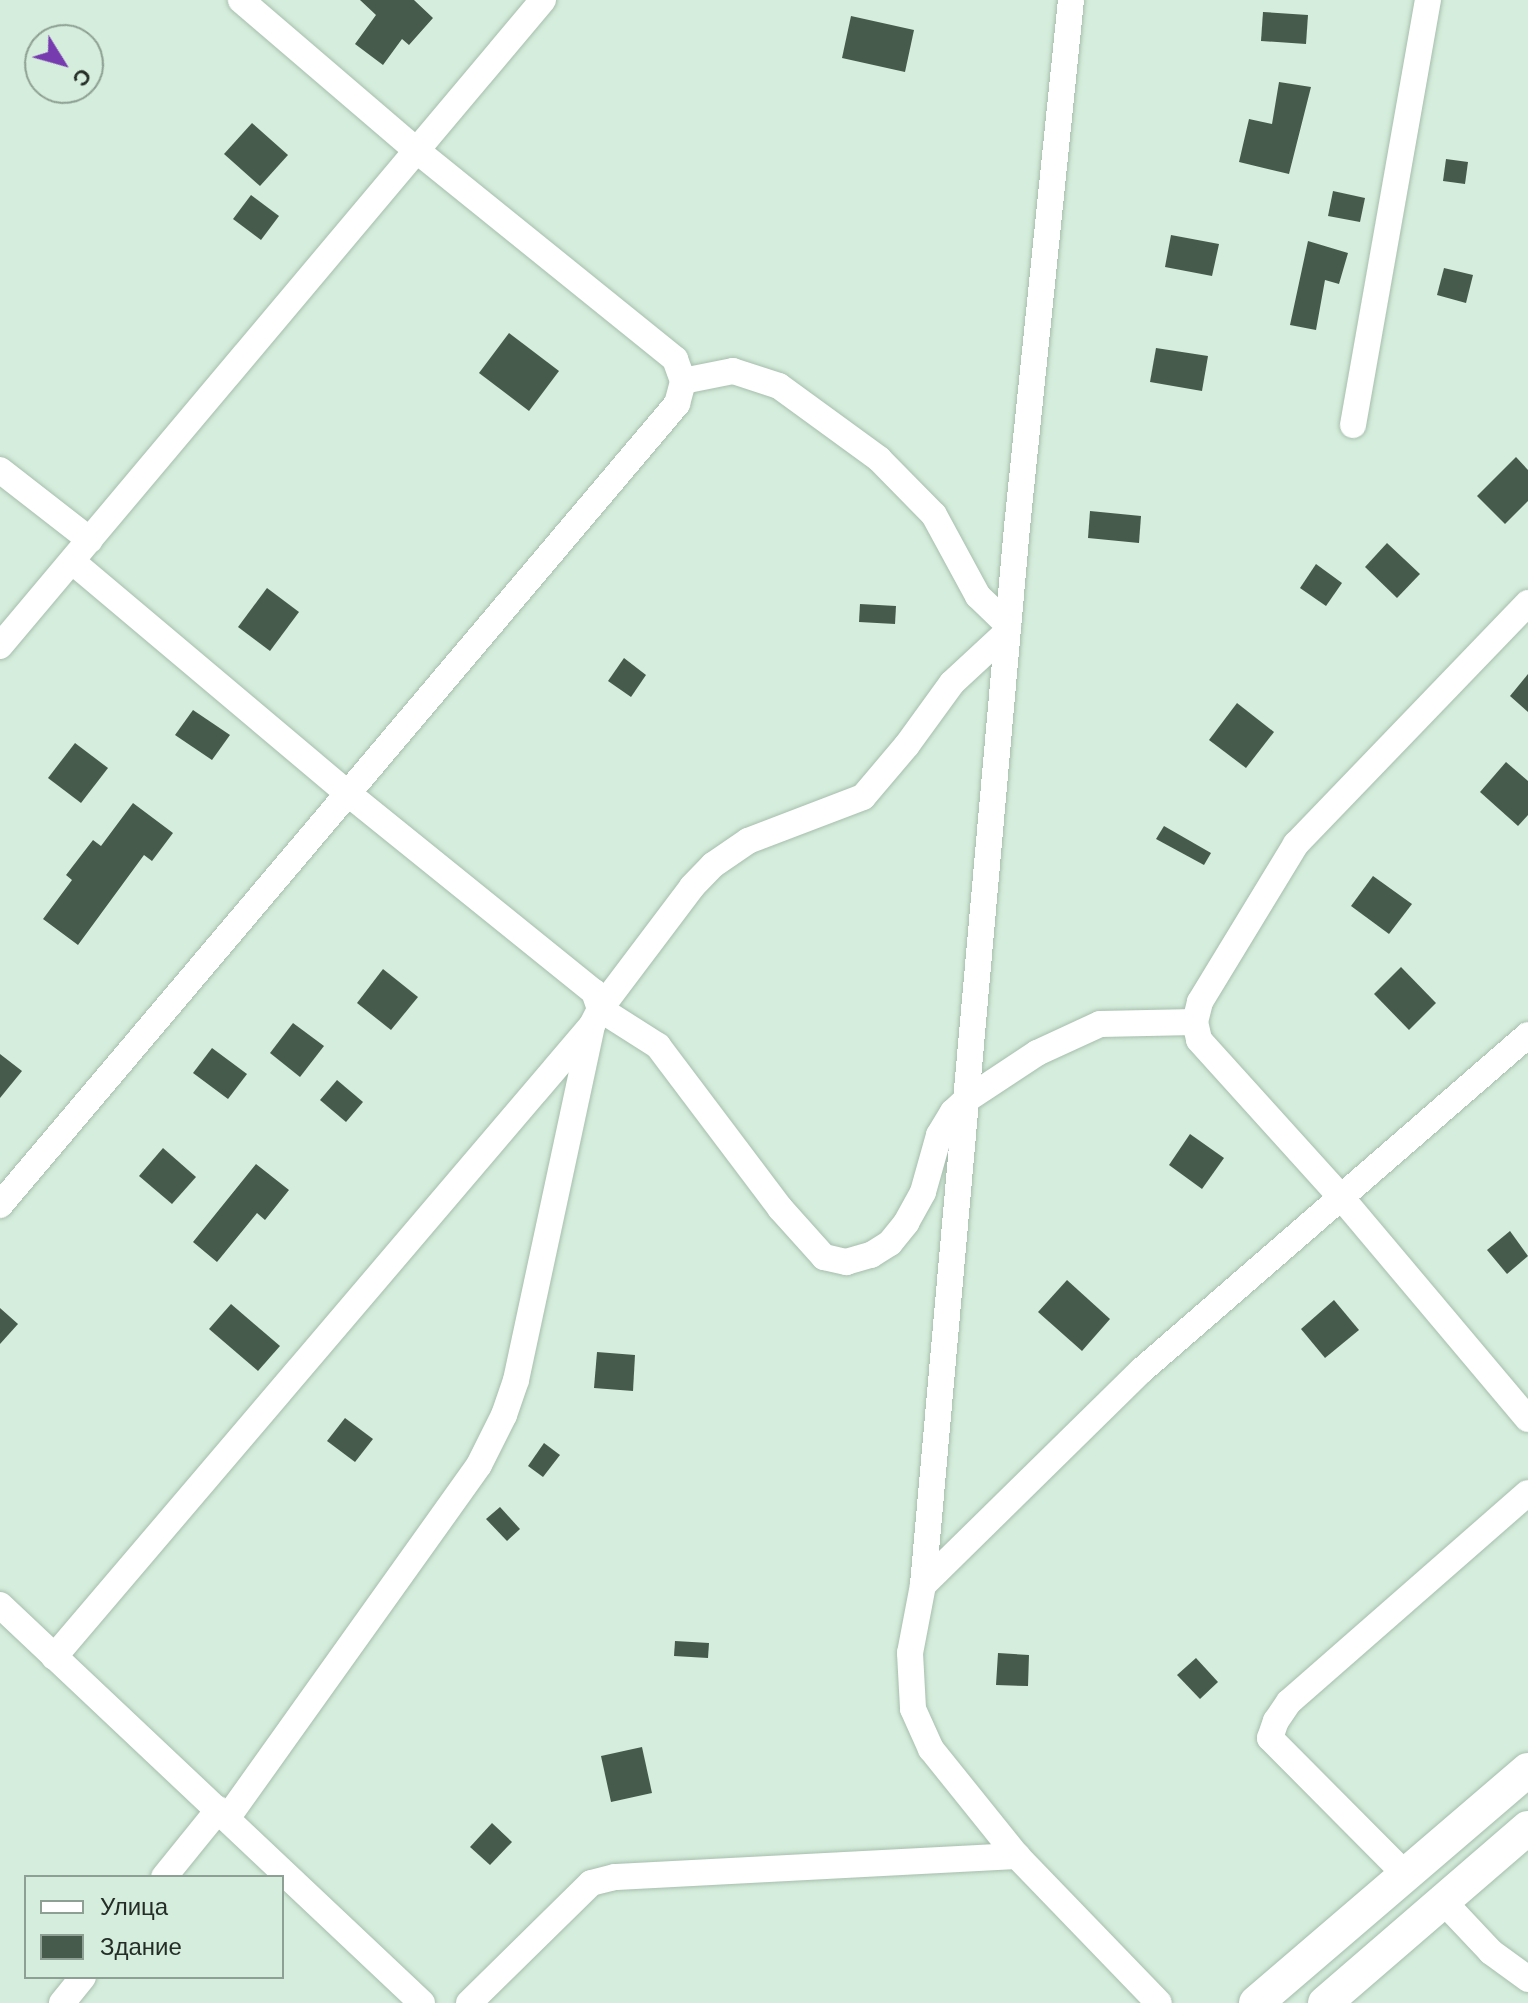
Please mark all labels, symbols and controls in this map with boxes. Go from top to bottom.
north arrow [24,24,104,104]
text: С [67,64,97,91]
legend [24,1875,284,1979]
text: Улица [100,1893,168,1920]
text: Здание [100,1933,182,1960]

